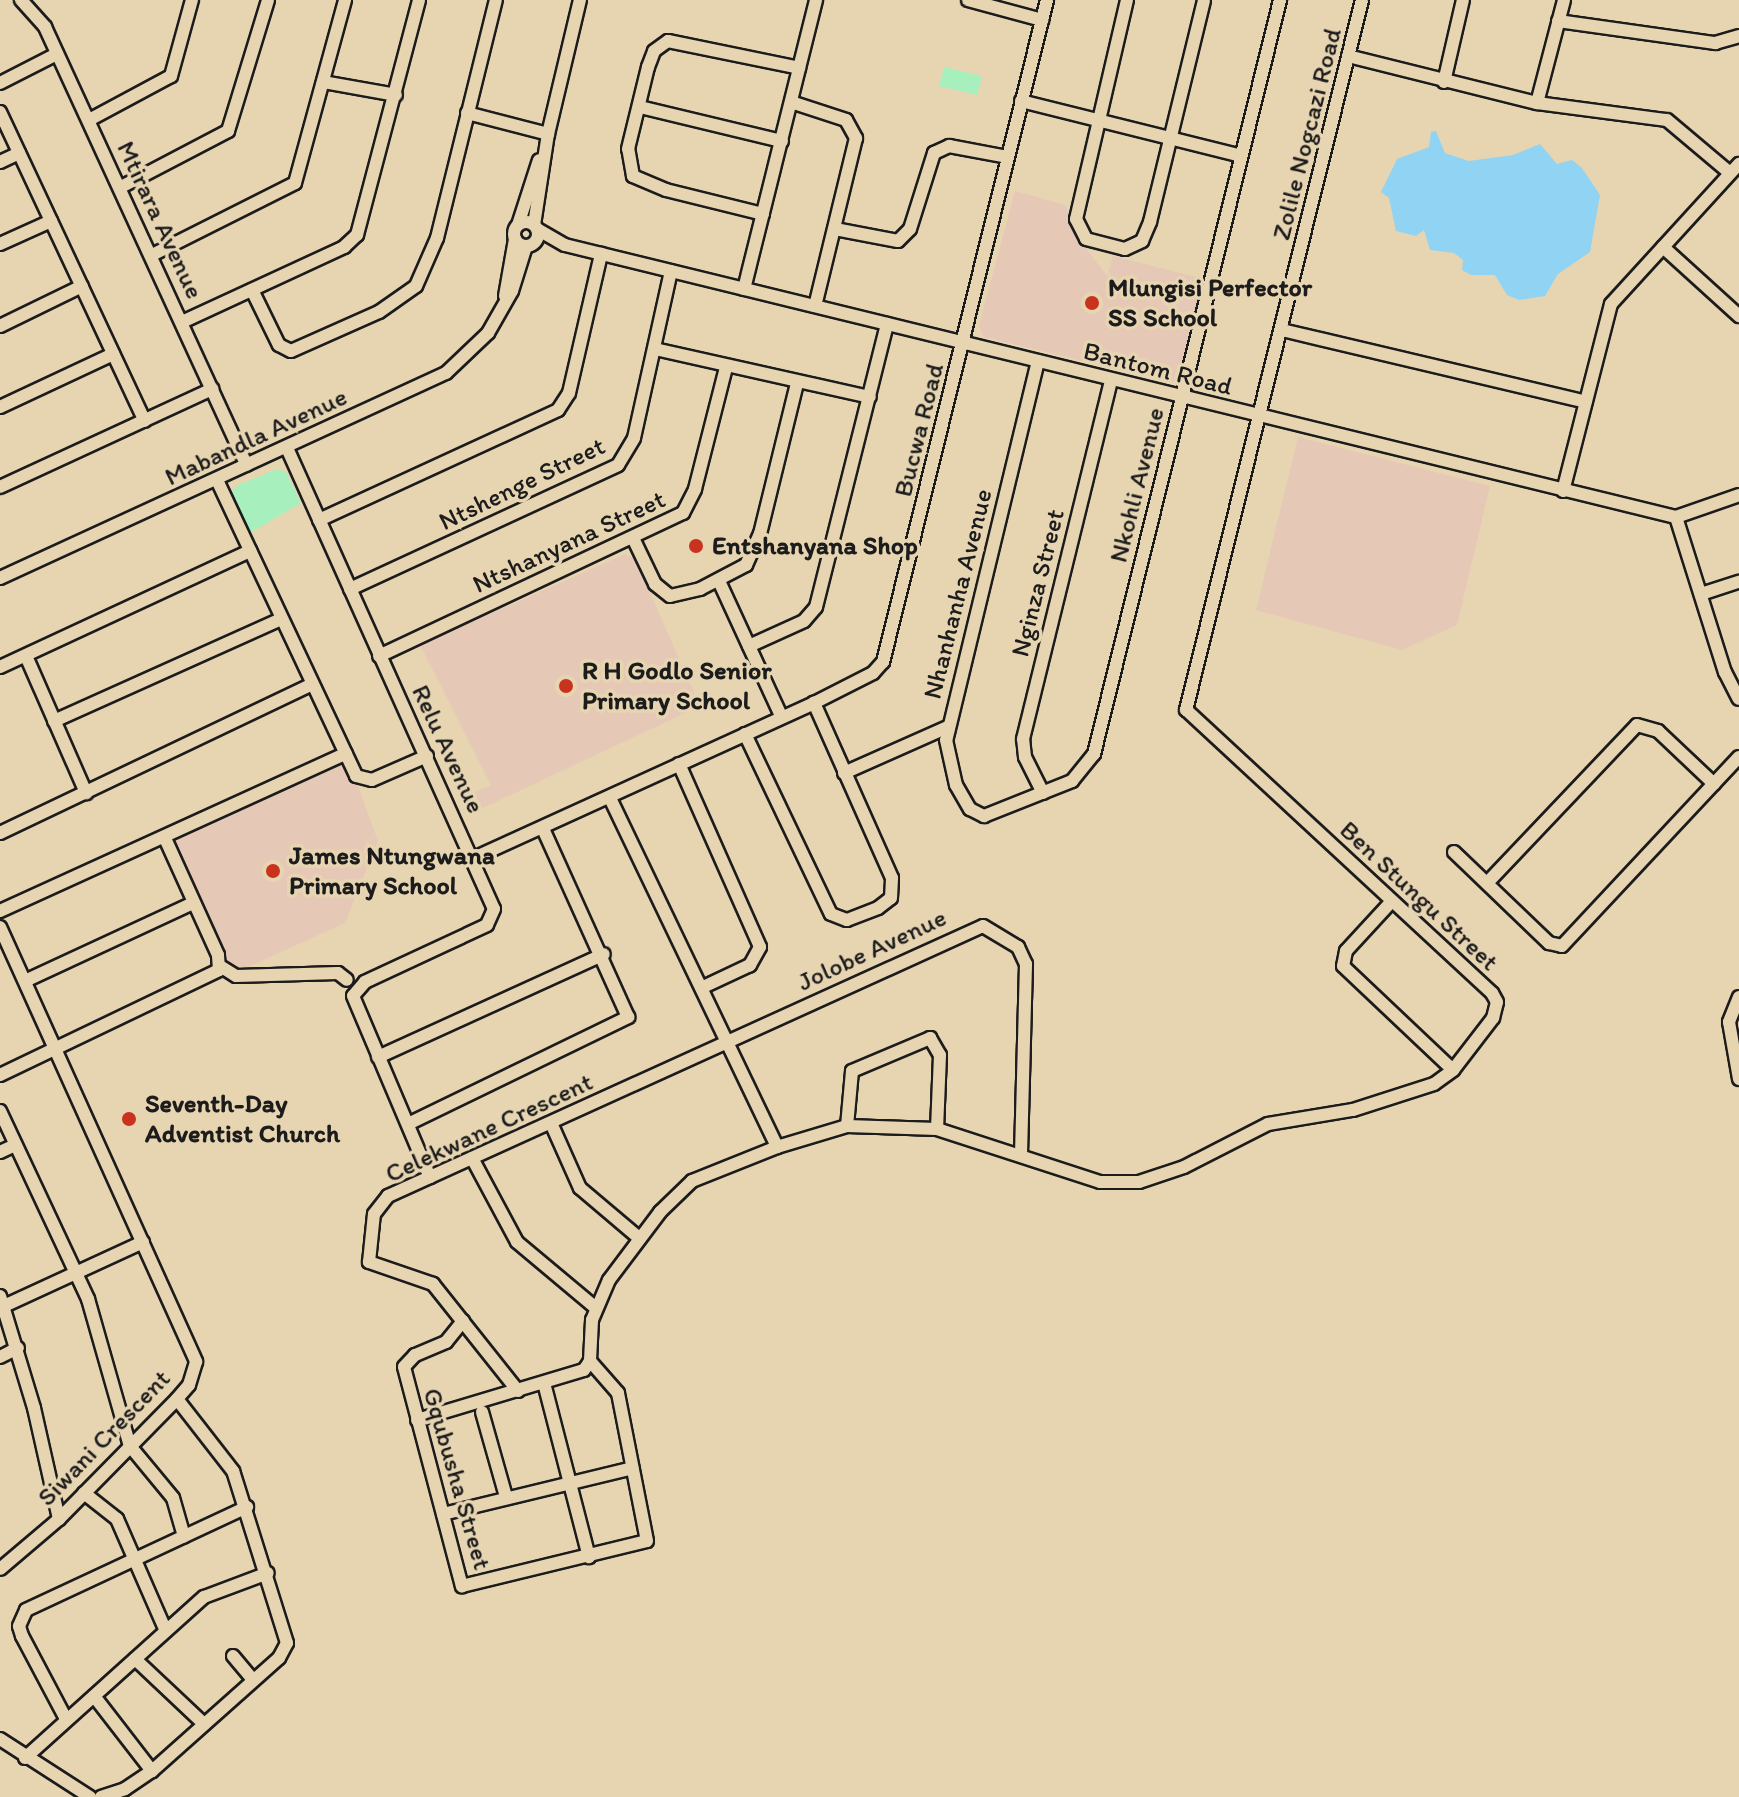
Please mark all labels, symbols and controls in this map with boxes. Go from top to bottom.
street label: Zolile Nogcazi Road [1266,25,1348,243]
street label: Mtirara Avenue [110,136,210,304]
place label: Mlungisi Perfector SS School [1108,272,1312,334]
marker: Mlungisi Perfector SS School [1083,294,1101,312]
street label: Bantom Road [1081,336,1235,402]
street label: Bucwa Road [887,360,951,500]
street label: Mabandla Avenue [160,381,352,493]
street label: Nkohli Avenue [1103,404,1171,566]
street label: Ntshenge Street [434,431,610,537]
street label: Ntshanyana Street [468,484,670,600]
street label: Nhanhanha Avenue [917,486,999,702]
street label: Nginza Street [1005,506,1071,660]
place label: Entshanyana Shop [712,530,918,562]
marker: Entshanyana Shop [687,537,705,555]
place label: R H Godlo Senior Primary School [582,655,771,716]
marker: R H Godlo Senior Primary School [557,677,575,695]
street label: Relu Avenue [405,680,491,818]
street label: Ben Stungu Street [1334,815,1504,977]
place label: James Ntungwana Primary School [289,840,493,902]
marker: James Ntungwana Primary School [264,862,282,880]
street label: Jolobe Avenue [793,902,951,998]
street label: Celekwane Crescent [380,1066,598,1190]
place label: Seventh-Day Adventist Church [145,1088,340,1150]
marker: Seventh-Day Adventist Church [120,1110,138,1128]
street label: Siwani Crescent [31,1363,177,1513]
street label: Gqubusha Street [416,1385,498,1573]

